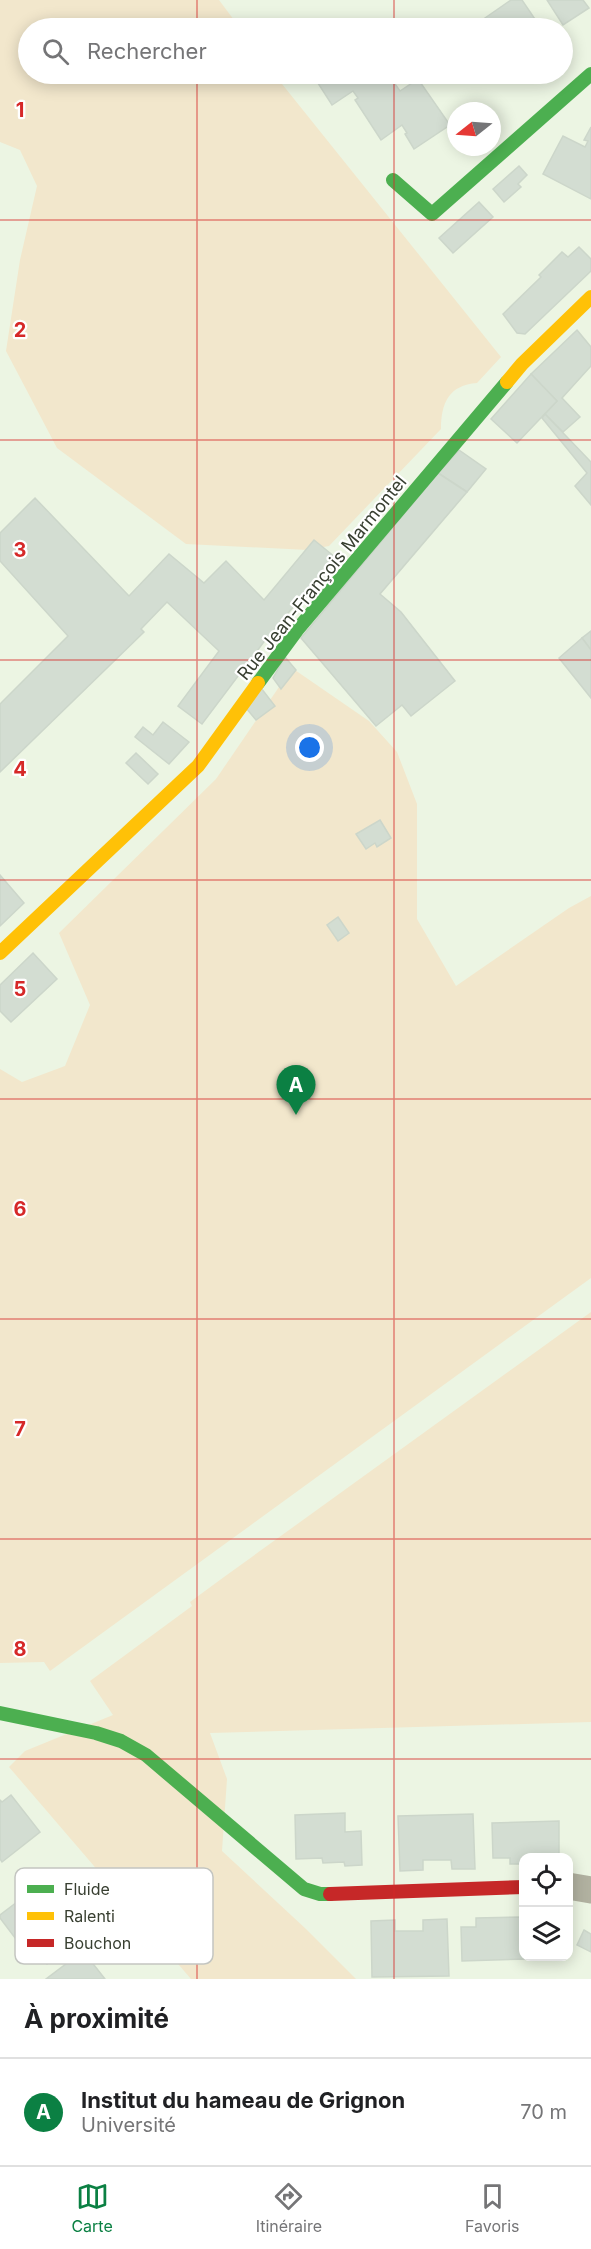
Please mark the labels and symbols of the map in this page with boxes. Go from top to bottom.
text: 1 [16,98,24,122]
north arrow [447,102,501,156]
text: 2 [14,318,26,342]
street label: Rue Jean-François Marmontel [233,471,411,684]
text: 3 [14,538,26,562]
your location [295,733,324,762]
text: 4 [13,757,27,781]
text: 5 [14,977,26,1001]
pin: A [276,1066,316,1115]
text: 6 [14,1197,27,1221]
text: 7 [14,1417,26,1441]
text: 8 [13,1637,27,1661]
legend [15,1868,213,1964]
text: Fluide [64,1879,110,1899]
text: Ralenti [64,1906,115,1926]
text: Bouchon [64,1933,131,1953]

